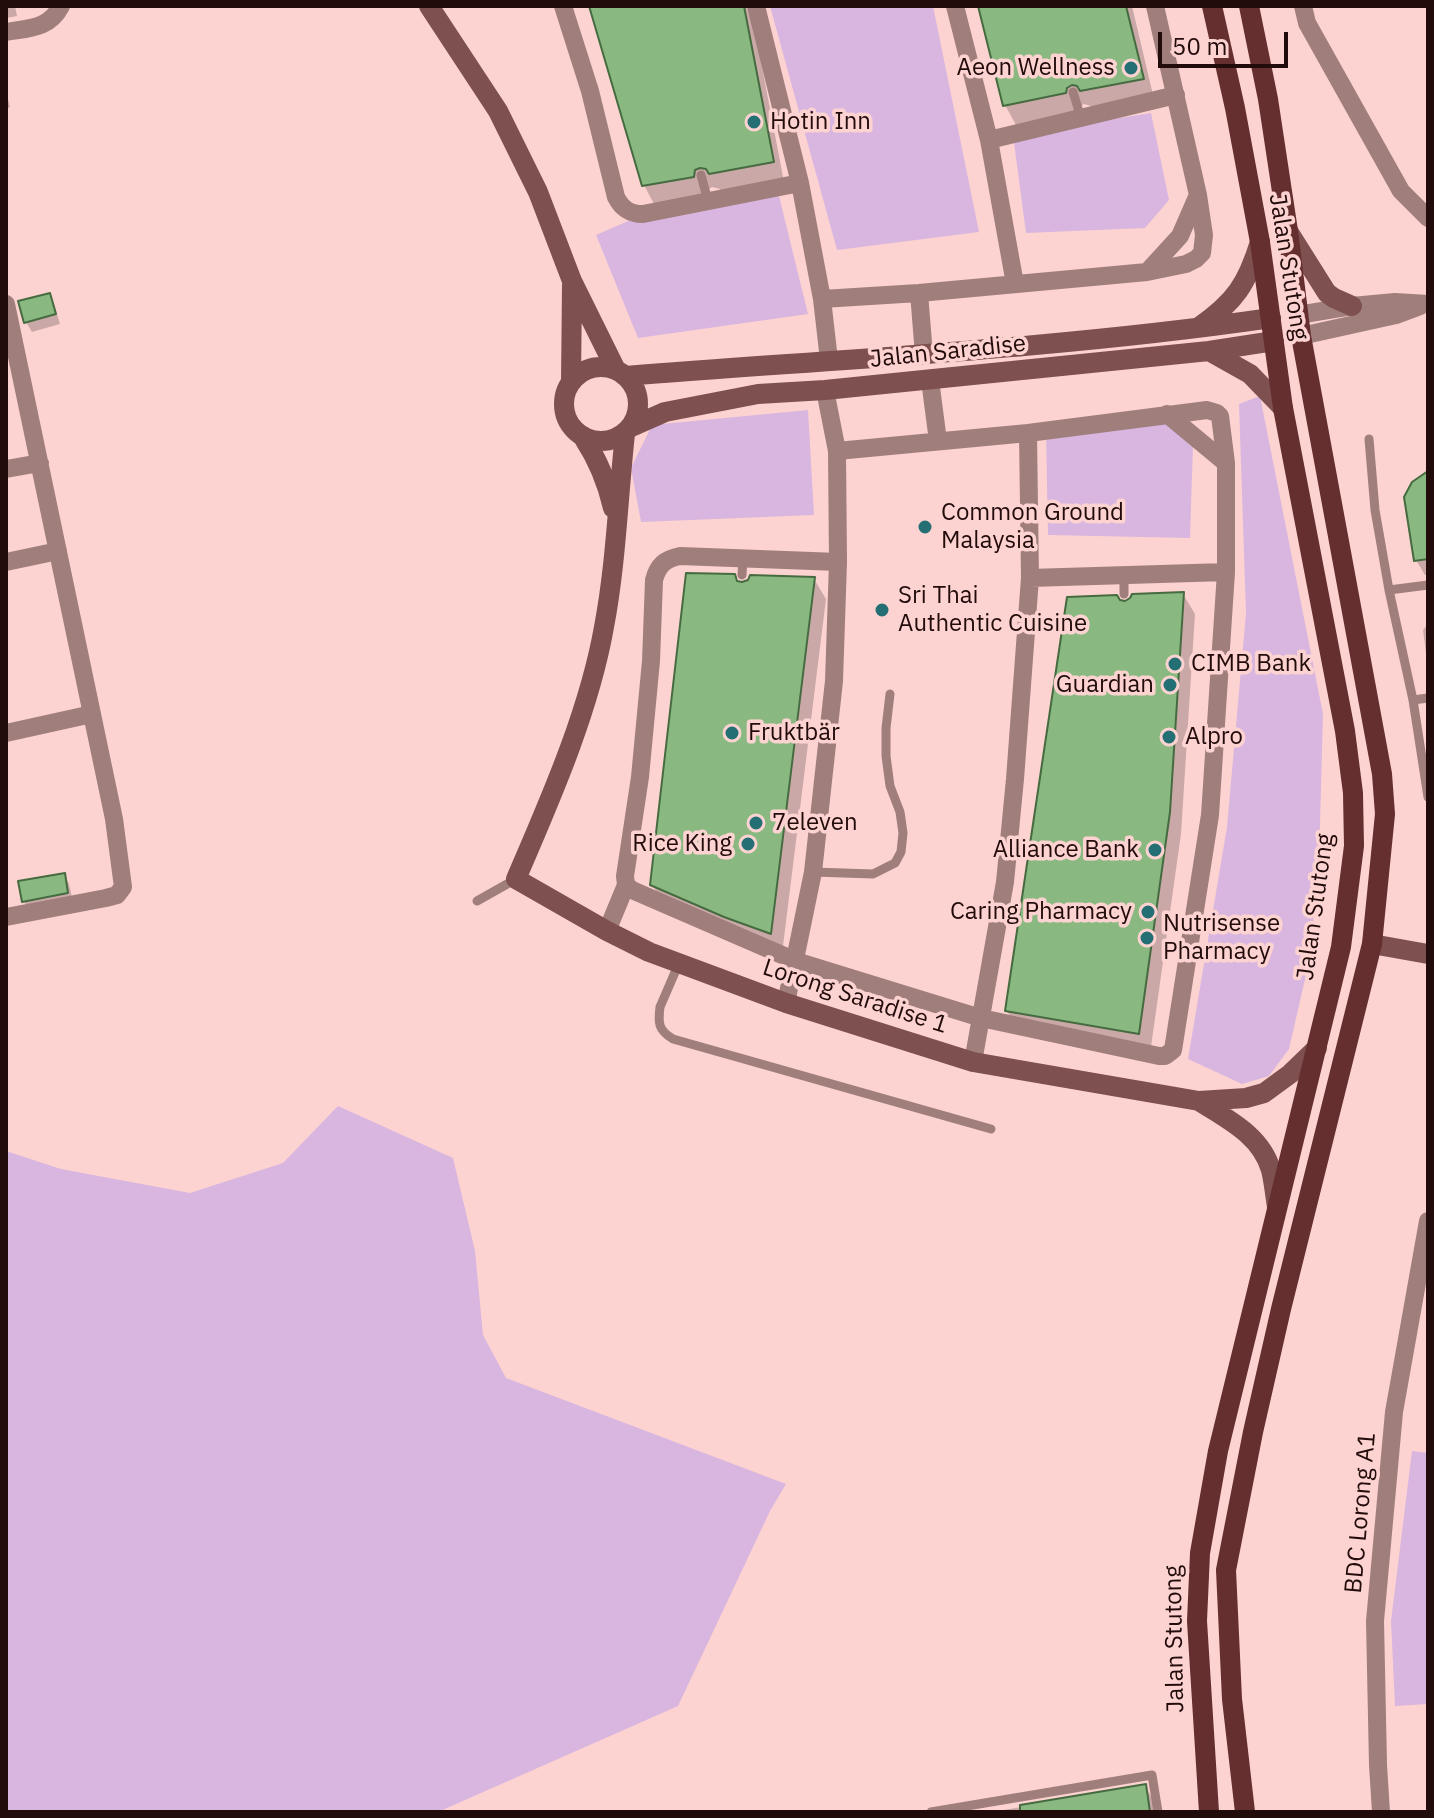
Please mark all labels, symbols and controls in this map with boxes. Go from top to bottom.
scale bar [1162,16,1292,66]
text: 50 m [1172,30,1227,62]
place label: Aeon Wellness [957,54,1115,82]
marker: Aeon Wellness [1122,59,1140,77]
place label: Hotin Inn [770,108,871,136]
marker: Hotin Inn [745,113,763,131]
street label: Jalan Stutong [1262,192,1314,342]
street label: Jalan Saradise [869,329,1027,375]
place label: Common Ground Malaysia [941,499,1124,555]
marker: Common Ground Malaysia [916,518,934,536]
place label: Sri Thai Authentic Cuisine [898,582,1087,638]
marker: Sri Thai Authentic Cuisine [873,601,891,619]
place label: CIMB Bank [1191,650,1311,678]
marker: CIMB Bank [1166,655,1184,673]
place label: Guardian [1056,671,1154,699]
marker: Guardian [1161,676,1179,694]
place label: Fruktbär [748,719,840,747]
place label: Alpro [1185,723,1243,751]
marker: Fruktbär [723,724,741,742]
marker: Alpro [1160,728,1178,746]
place label: 7eleven [772,809,858,837]
marker: 7eleven [747,814,765,832]
place label: Rice King [632,830,732,858]
street label: Jalan Stutong [1291,832,1341,982]
marker: Rice King [739,835,757,853]
place label: Alliance Bank [993,836,1139,864]
marker: Alliance Bank [1146,841,1164,859]
place label: Caring Pharmacy [950,898,1132,926]
marker: Caring Pharmacy [1139,903,1157,921]
place label: Nutrisense Pharmacy [1163,910,1280,966]
marker: Nutrisense Pharmacy [1138,929,1156,947]
street label: Lorong Saradise 1 [759,954,951,1040]
street label: BDC Lorong A1 [1340,1431,1382,1595]
street label: Jalan Stutong [1159,1565,1191,1713]

